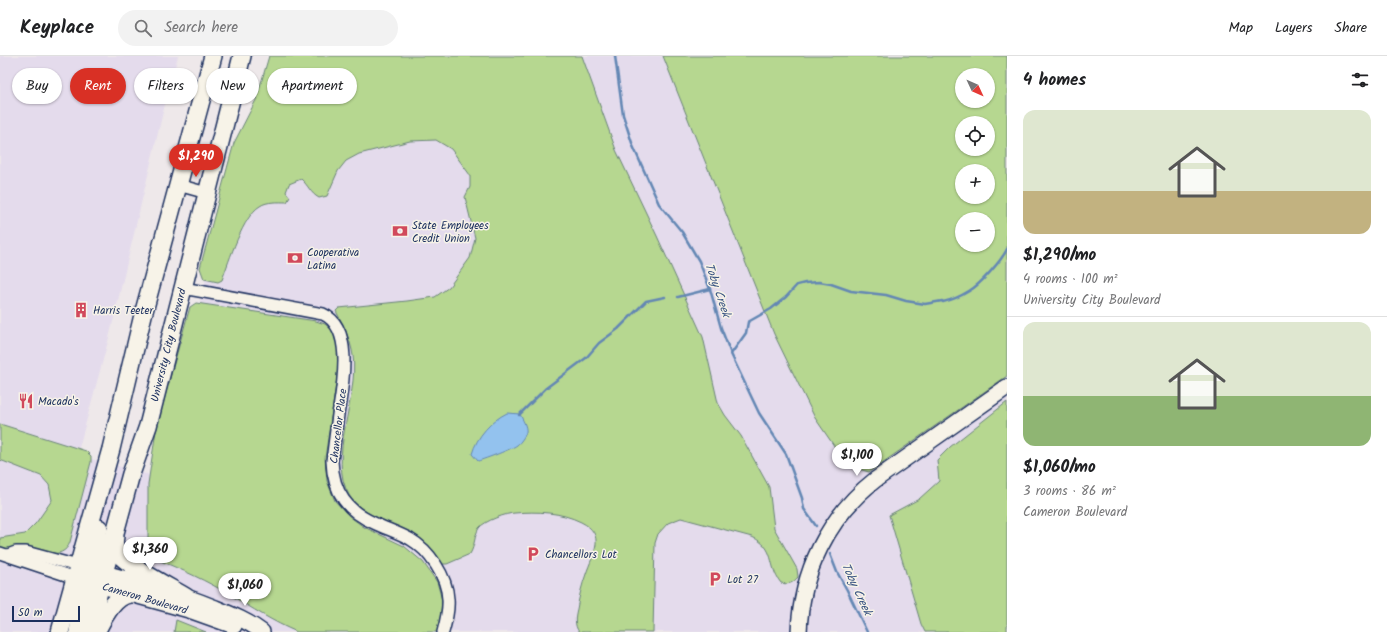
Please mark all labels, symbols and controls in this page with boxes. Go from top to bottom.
search box [118,10,398,46]
text: Keyplace [20,13,94,43]
text: Search here [164,16,238,40]
icon: search [132,17,154,39]
text: Map [1229,17,1253,39]
text: Layers [1275,17,1313,39]
text: Share [1335,17,1367,39]
text: 4 homes [1023,67,1086,94]
chip: Buy [12,68,62,104]
chip: Rent [70,68,126,104]
chip: Filters [134,68,198,104]
chip: New [206,68,259,104]
chip: Apartment [267,68,357,104]
north arrow [955,68,995,108]
map controls [955,68,995,252]
icon: filters [1349,69,1371,91]
button: locate [955,116,995,156]
icon: home [1161,136,1233,208]
pin: $1,290 [163,144,229,178]
text: $1,290 [178,146,214,167]
button: + [955,164,995,204]
button: − [955,212,995,252]
place label: State Employees Credit Union [412,217,489,248]
bank icon: State Employees Credit Union [391,222,409,240]
text: $1,290/mo [1023,242,1096,269]
place label: Cooperativa Latina [307,244,359,275]
bank icon: Cooperativa Latina [286,249,304,267]
water label: Toby Creek [699,261,736,322]
text: 4 rooms · 100 m² [1023,269,1118,290]
street label: University City Boulevard [146,286,192,404]
text: University City Boulevard [1023,290,1160,311]
building icon: Harris Teeter [72,301,90,319]
place label: Harris Teeter [93,302,155,320]
icon: home [1161,348,1233,420]
street label: Chancellor Place [325,388,353,465]
restaurant icon: Macado's [17,392,35,410]
place label: Macado's [38,393,79,411]
pin: $1,100 [824,443,890,477]
text: $1,100 [841,445,873,466]
text: $1,060/mo [1023,454,1096,481]
text: 3 rooms · 86 m² [1023,481,1116,502]
text: Cameron Boulevard [1023,502,1127,523]
pin: $1,360 [117,537,183,571]
text: $1,360 [132,539,168,560]
parking icon: Chancellors Lot [524,545,542,563]
place label: Chancellors Lot [545,546,617,564]
water label: Toby Creek [836,560,878,621]
parking icon: Lot 27 [706,570,724,588]
place label: Lot 27 [727,571,759,589]
pin: $1,060 [212,573,278,607]
text: $1,060 [227,575,263,596]
street label: Cameron Boulevard [100,578,190,620]
scale bar [12,604,80,623]
text: 50 m [18,604,43,622]

